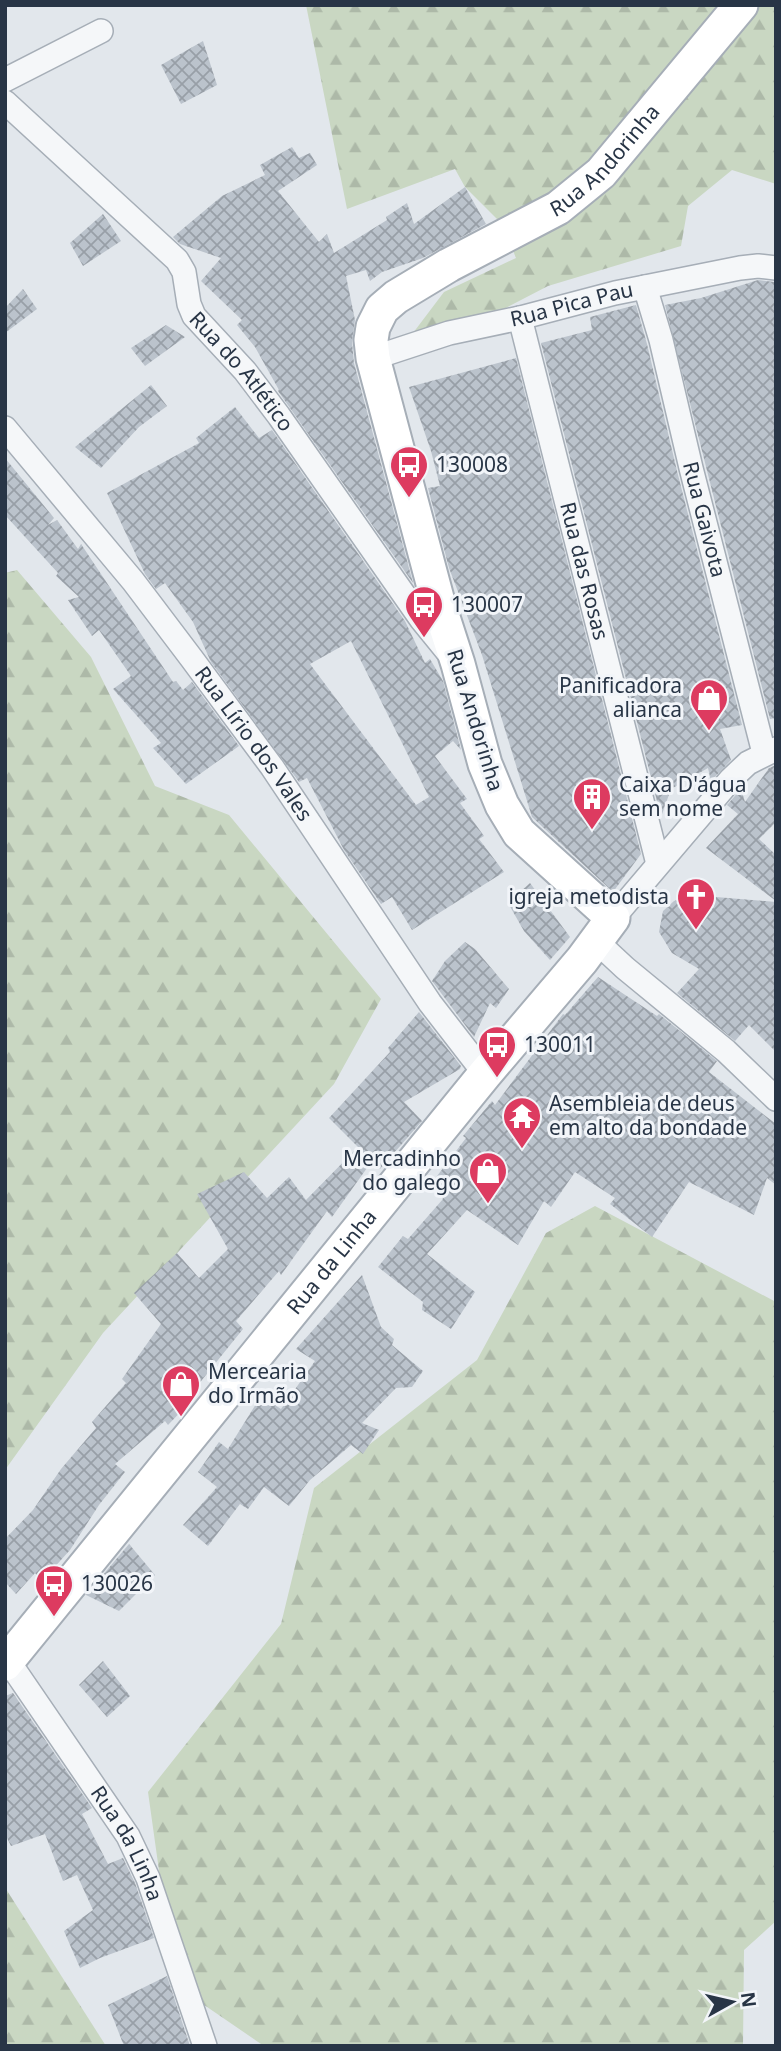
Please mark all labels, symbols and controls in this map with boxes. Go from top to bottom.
street label: Rua Andorinha [545,98,665,223]
street label: Rua Pica Pau [507,275,636,333]
street label: Rua do Atlético [184,305,300,437]
bus stop icon: 130008 [388,444,430,499]
place label: 130008 [436,450,508,478]
street label: Rua Gaivota [677,458,733,580]
street label: Rua das Rosas [554,499,616,643]
bus stop icon: 130007 [403,584,445,639]
place label: 130007 [451,590,523,618]
street label: Rua Andorinha [441,645,511,794]
street label: Rua Lírio dos Vales [189,660,319,826]
place label: Panificadora alianca [559,671,682,723]
shop icon: Panificadora alianca [688,677,730,732]
place label: Caixa D'água sem nome [619,770,747,822]
building icon: Caixa D'água sem nome [571,776,613,831]
church icon: igreja metodista [675,876,717,931]
place label: igreja metodista [508,882,669,910]
bus stop icon: 130011 [476,1024,518,1079]
place label: 130011 [524,1030,596,1058]
place label: Asembleia de deus em alto da bondade [549,1089,747,1141]
temple icon: Asembleia de deus em alto da bondade [501,1095,543,1150]
place label: Mercadinho do galego [343,1144,461,1196]
shop icon: Mercadinho do galego [467,1150,509,1205]
street label: Rua da Linha [280,1203,382,1320]
place label: Mercearia do Irmão [208,1357,307,1409]
shop icon: Mercearia do Irmão [160,1363,202,1418]
bus stop icon: 130026 [33,1563,75,1618]
place label: 130026 [81,1569,153,1597]
street label: Rua da Linha [85,1780,170,1904]
north arrow [697,1967,767,2037]
text: N [735,1990,763,2009]

